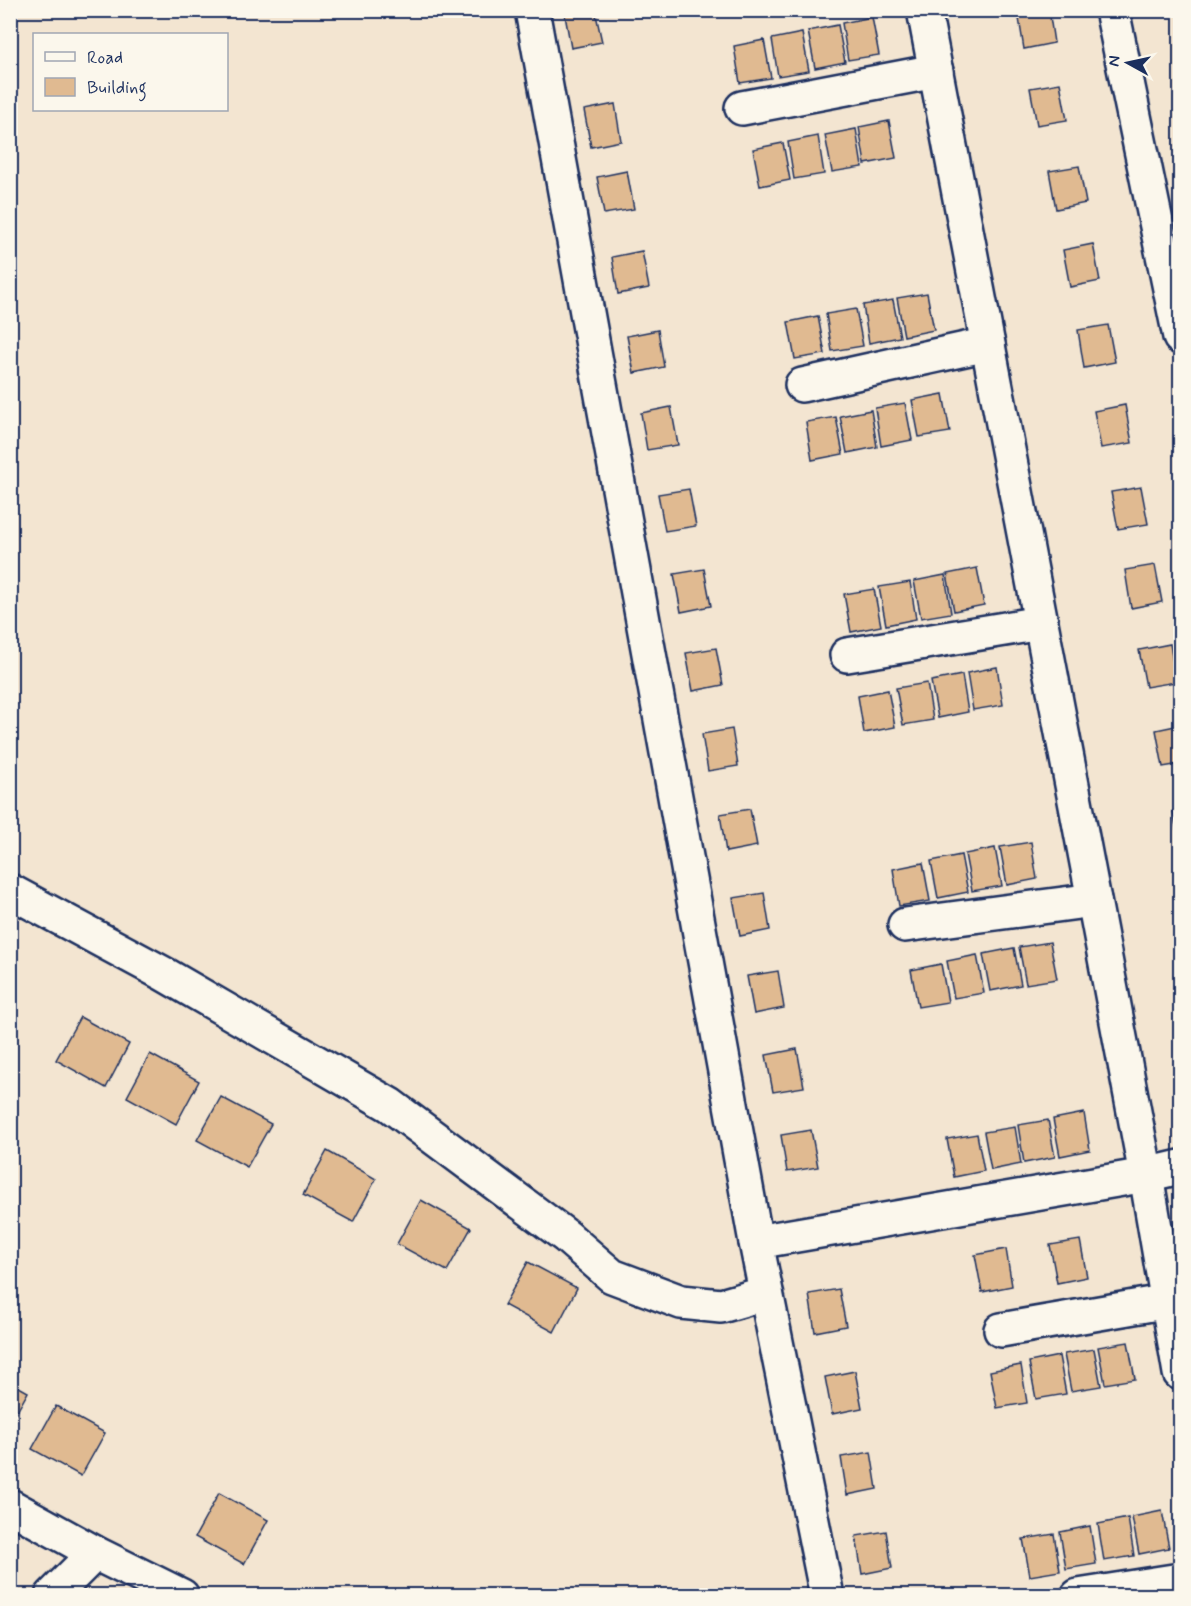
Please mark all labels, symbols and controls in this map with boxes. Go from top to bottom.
legend [33,33,228,111]
north arrow [1098,33,1158,93]
text: Road [87,46,123,70]
text: N [1103,54,1126,68]
text: Building [87,76,147,102]

